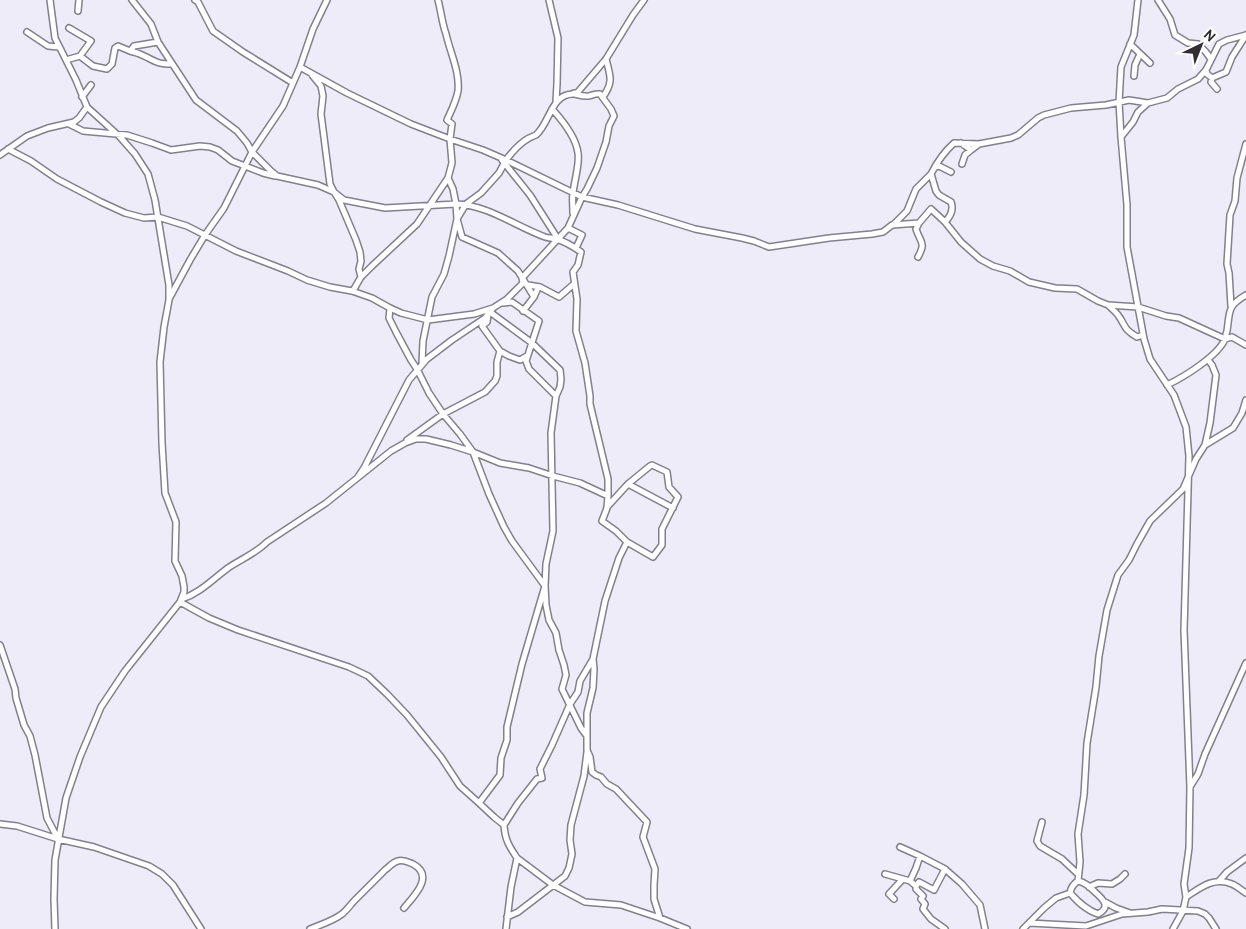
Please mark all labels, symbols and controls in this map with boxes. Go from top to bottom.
north arrow [1176,20,1226,70]
text: N [1199,27,1218,46]

